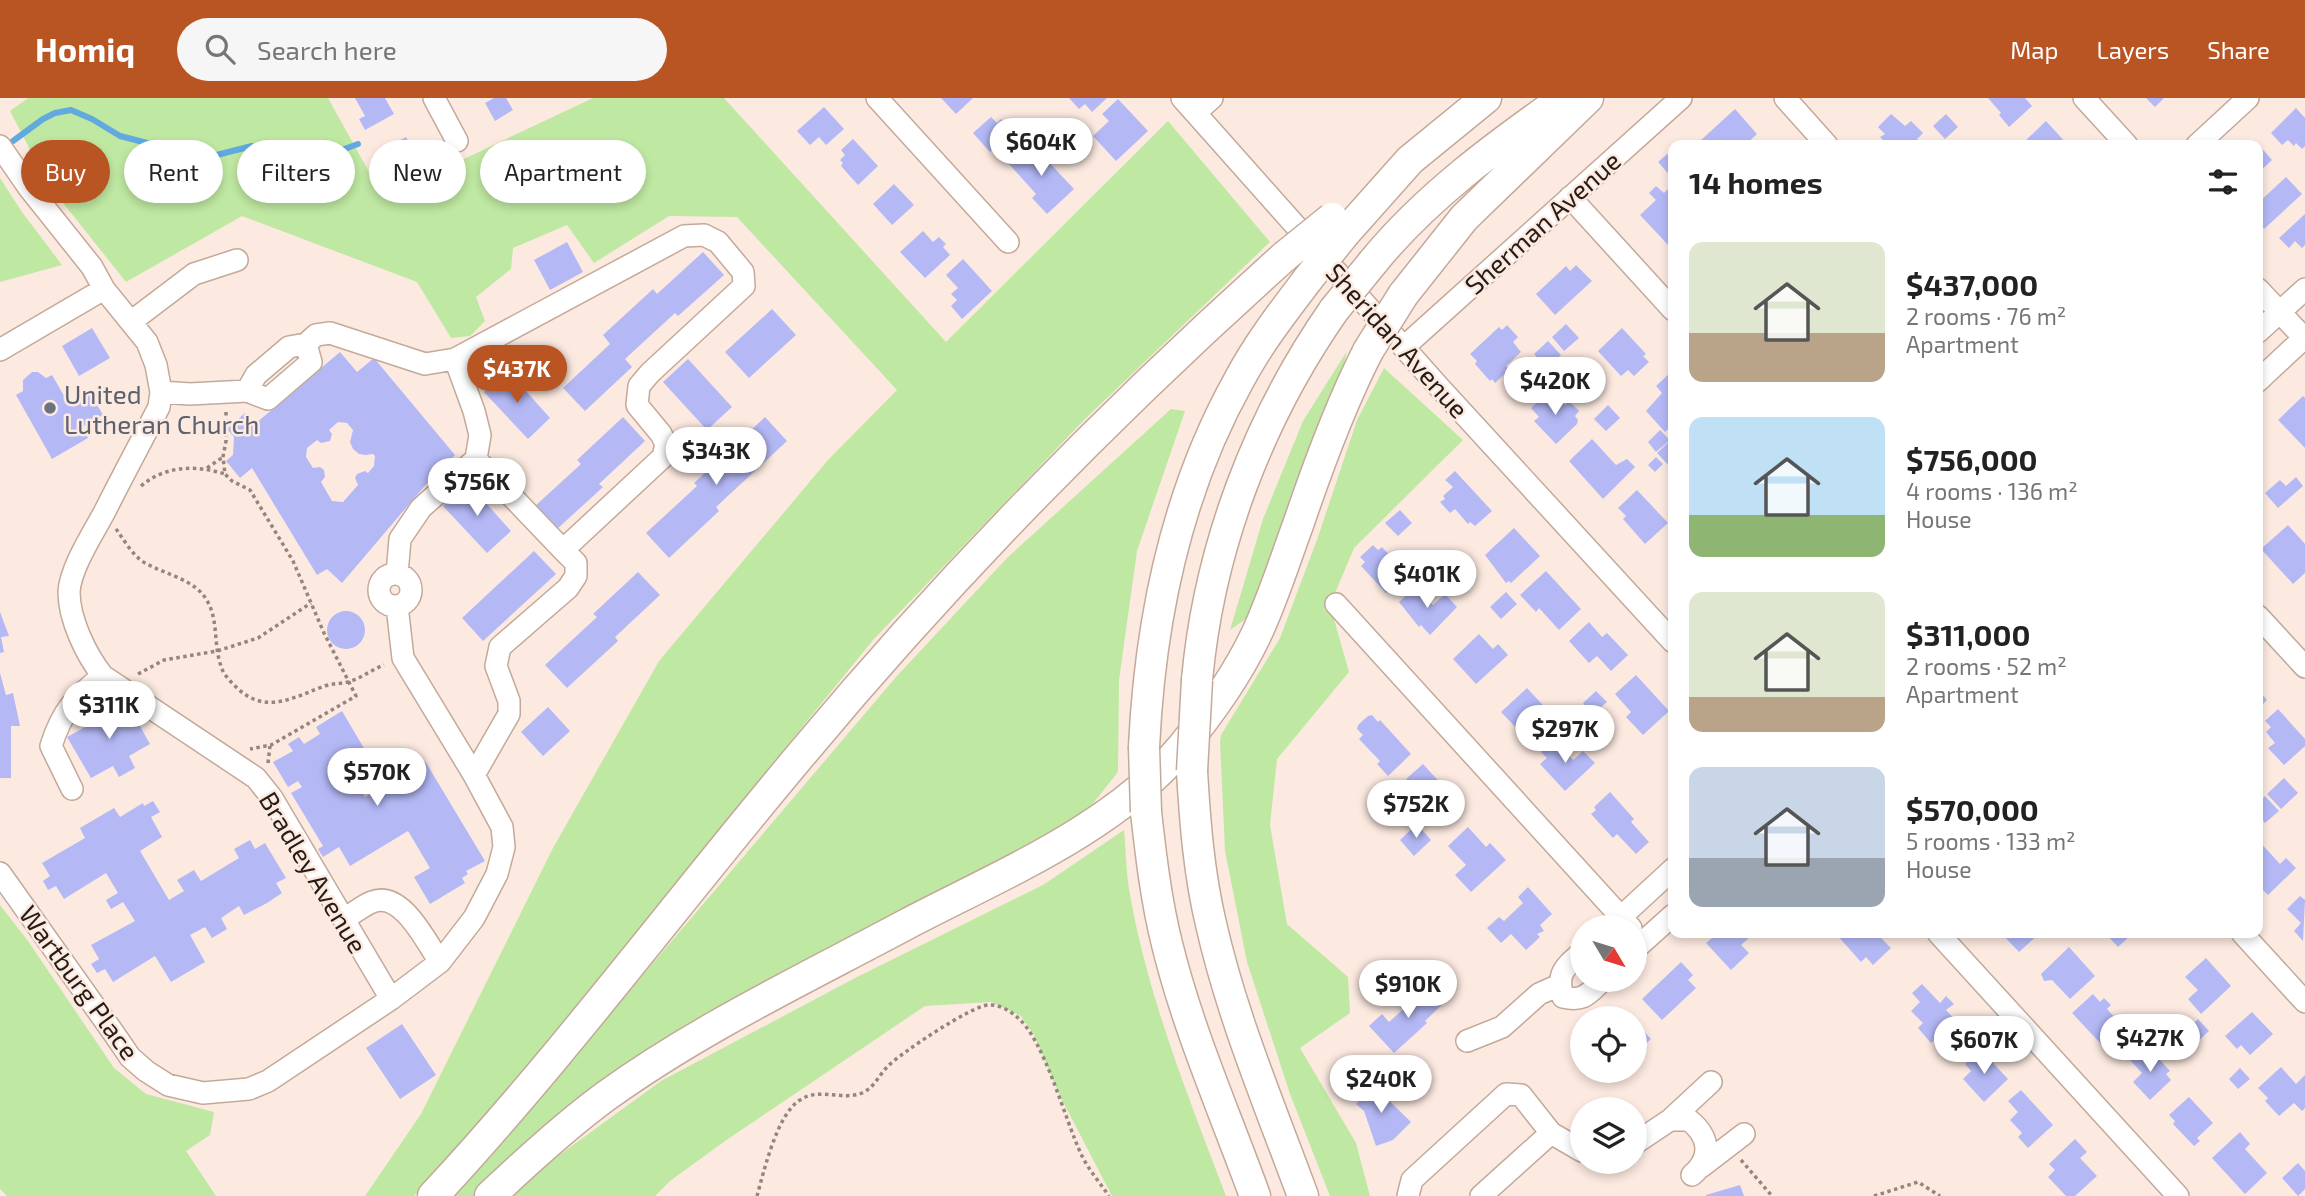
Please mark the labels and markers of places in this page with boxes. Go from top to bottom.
pin: $604K [992,118,1090,178]
pin: $437K [468,345,566,405]
pin: $420K [1506,358,1604,417]
place label: United Lutheran Church [64,378,259,439]
marker: United Lutheran Church [42,400,58,416]
pin: $343K [667,428,765,487]
pin: $756K [428,458,526,518]
pin: $401K [1378,550,1476,610]
pin: $311K [60,682,158,741]
pin: $297K [1516,706,1614,765]
pin: $570K [328,748,426,808]
pin: $752K [1367,780,1465,840]
pin: $910K [1359,960,1457,1020]
pin: $427K [2101,1014,2199,1074]
pin: $607K [1935,1016,2033,1076]
pin: $240K [1332,1056,1430,1115]

